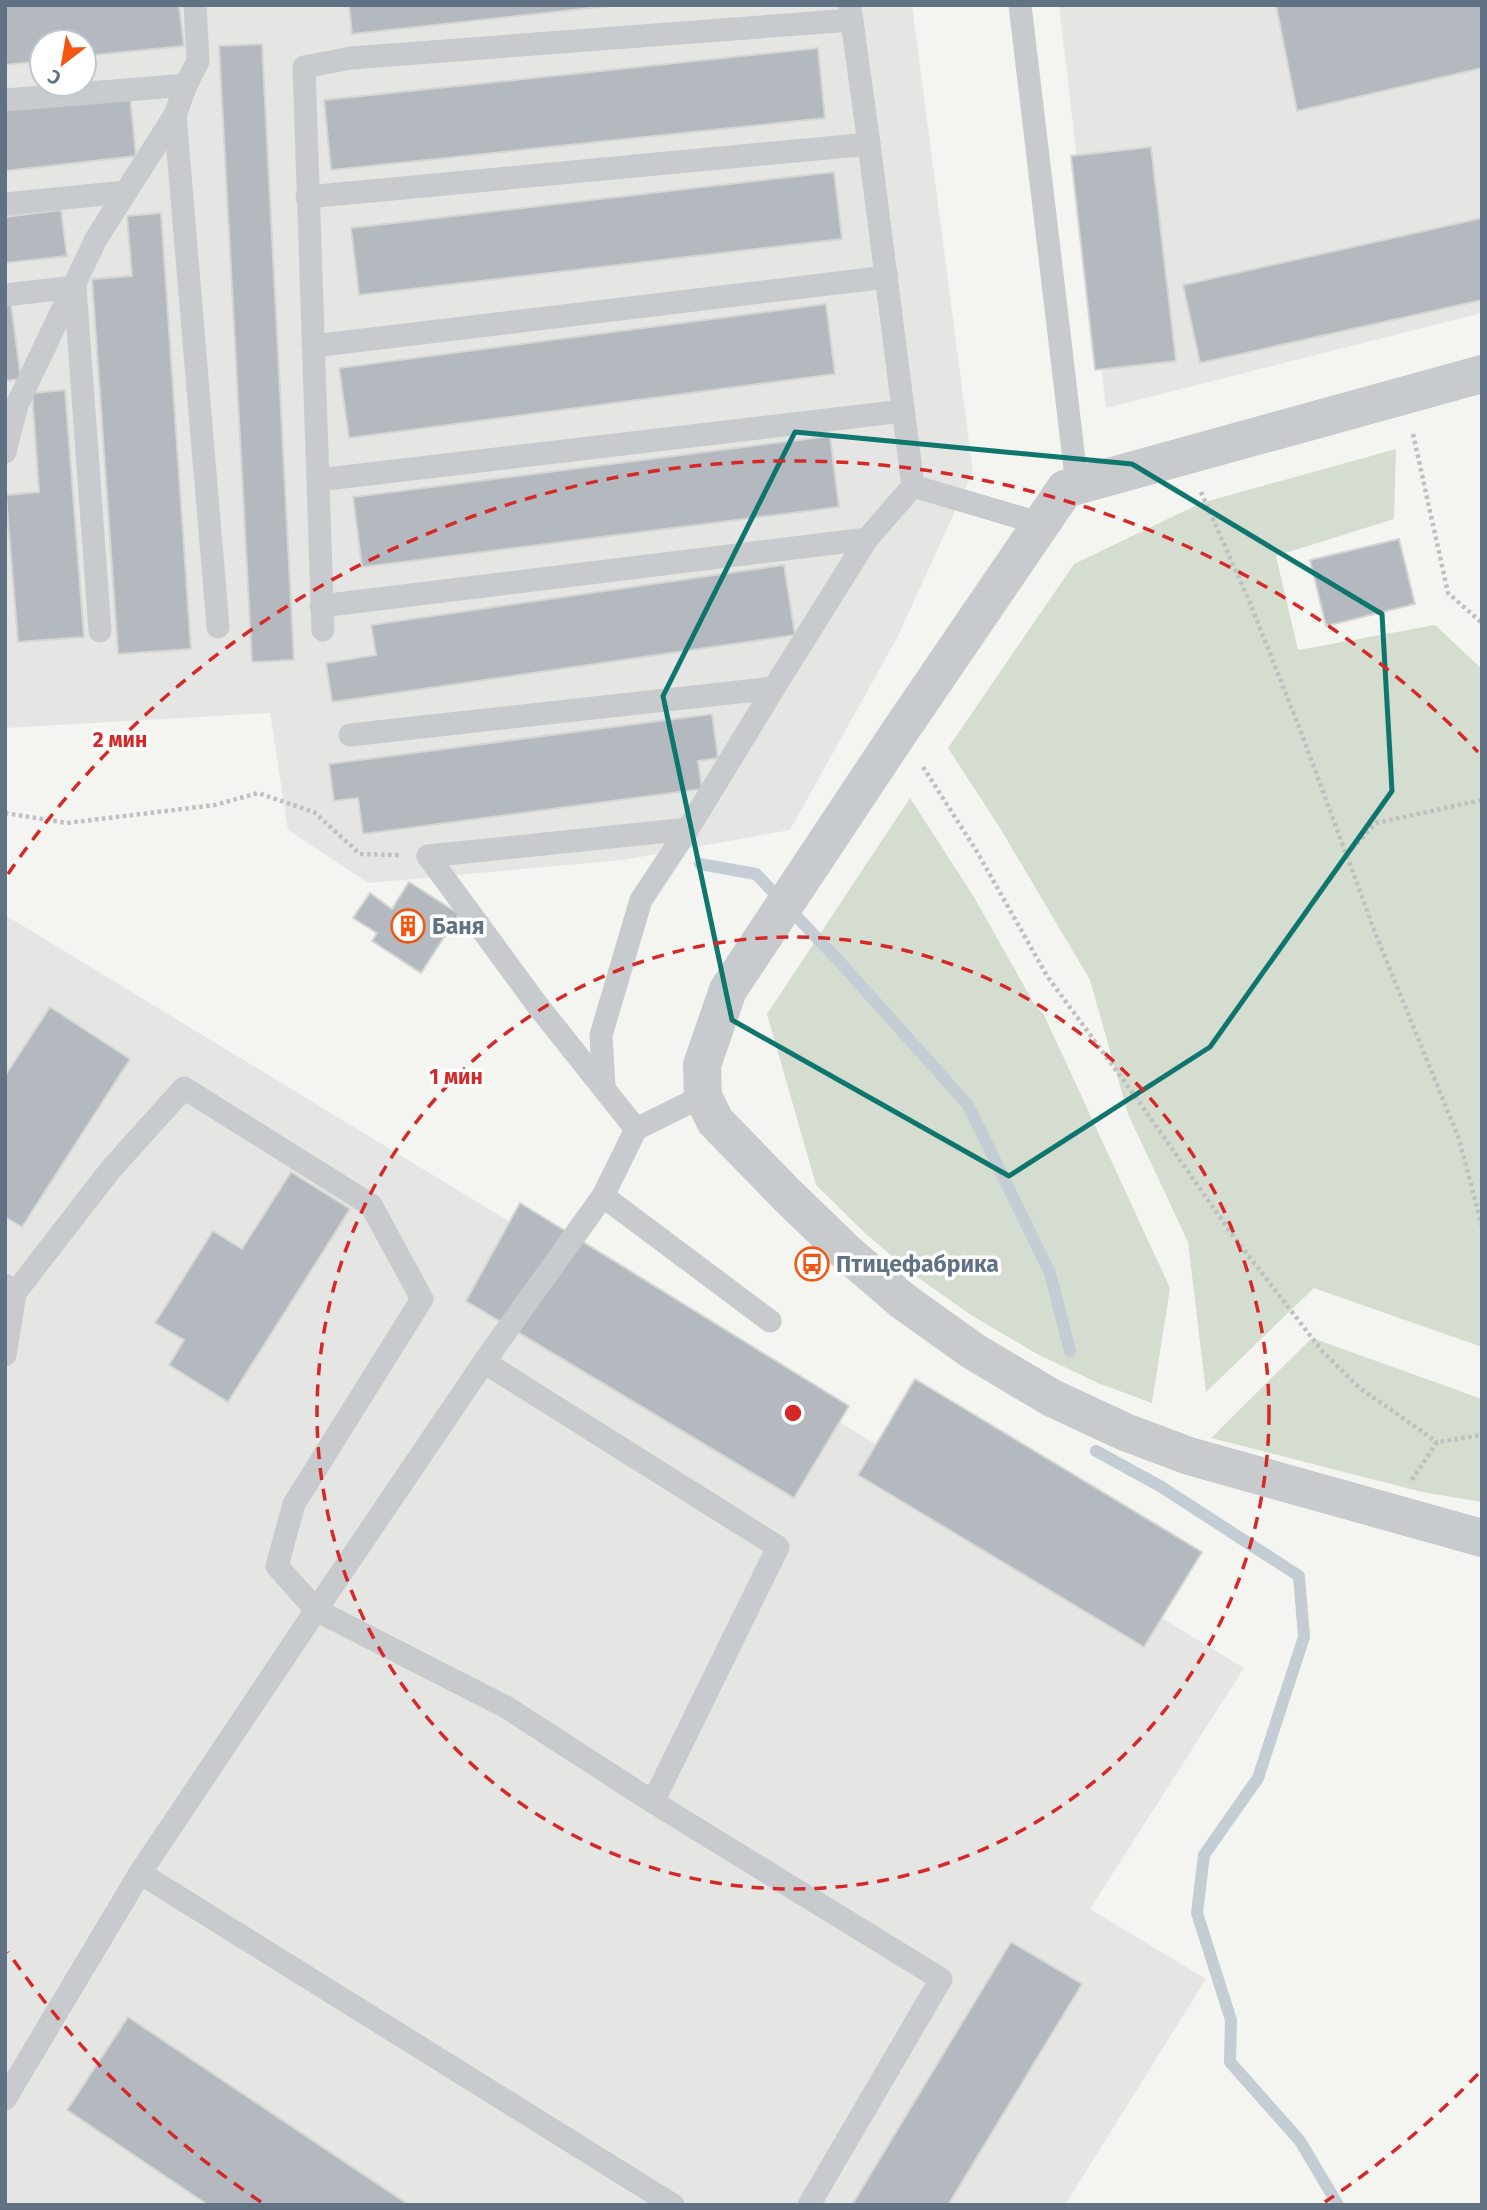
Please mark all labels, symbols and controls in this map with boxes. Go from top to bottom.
north arrow [28,28,98,98]
text: С [44,64,65,90]
text: 2 мин [93,727,147,753]
building icon: Баня [389,907,427,945]
place label: Баня [432,912,485,940]
text: 1 мин [429,1064,483,1090]
bus stop icon: Птицефабрика [793,1245,831,1283]
place label: Птицефабрика [836,1250,999,1278]
centre of rings [781,1401,805,1425]

